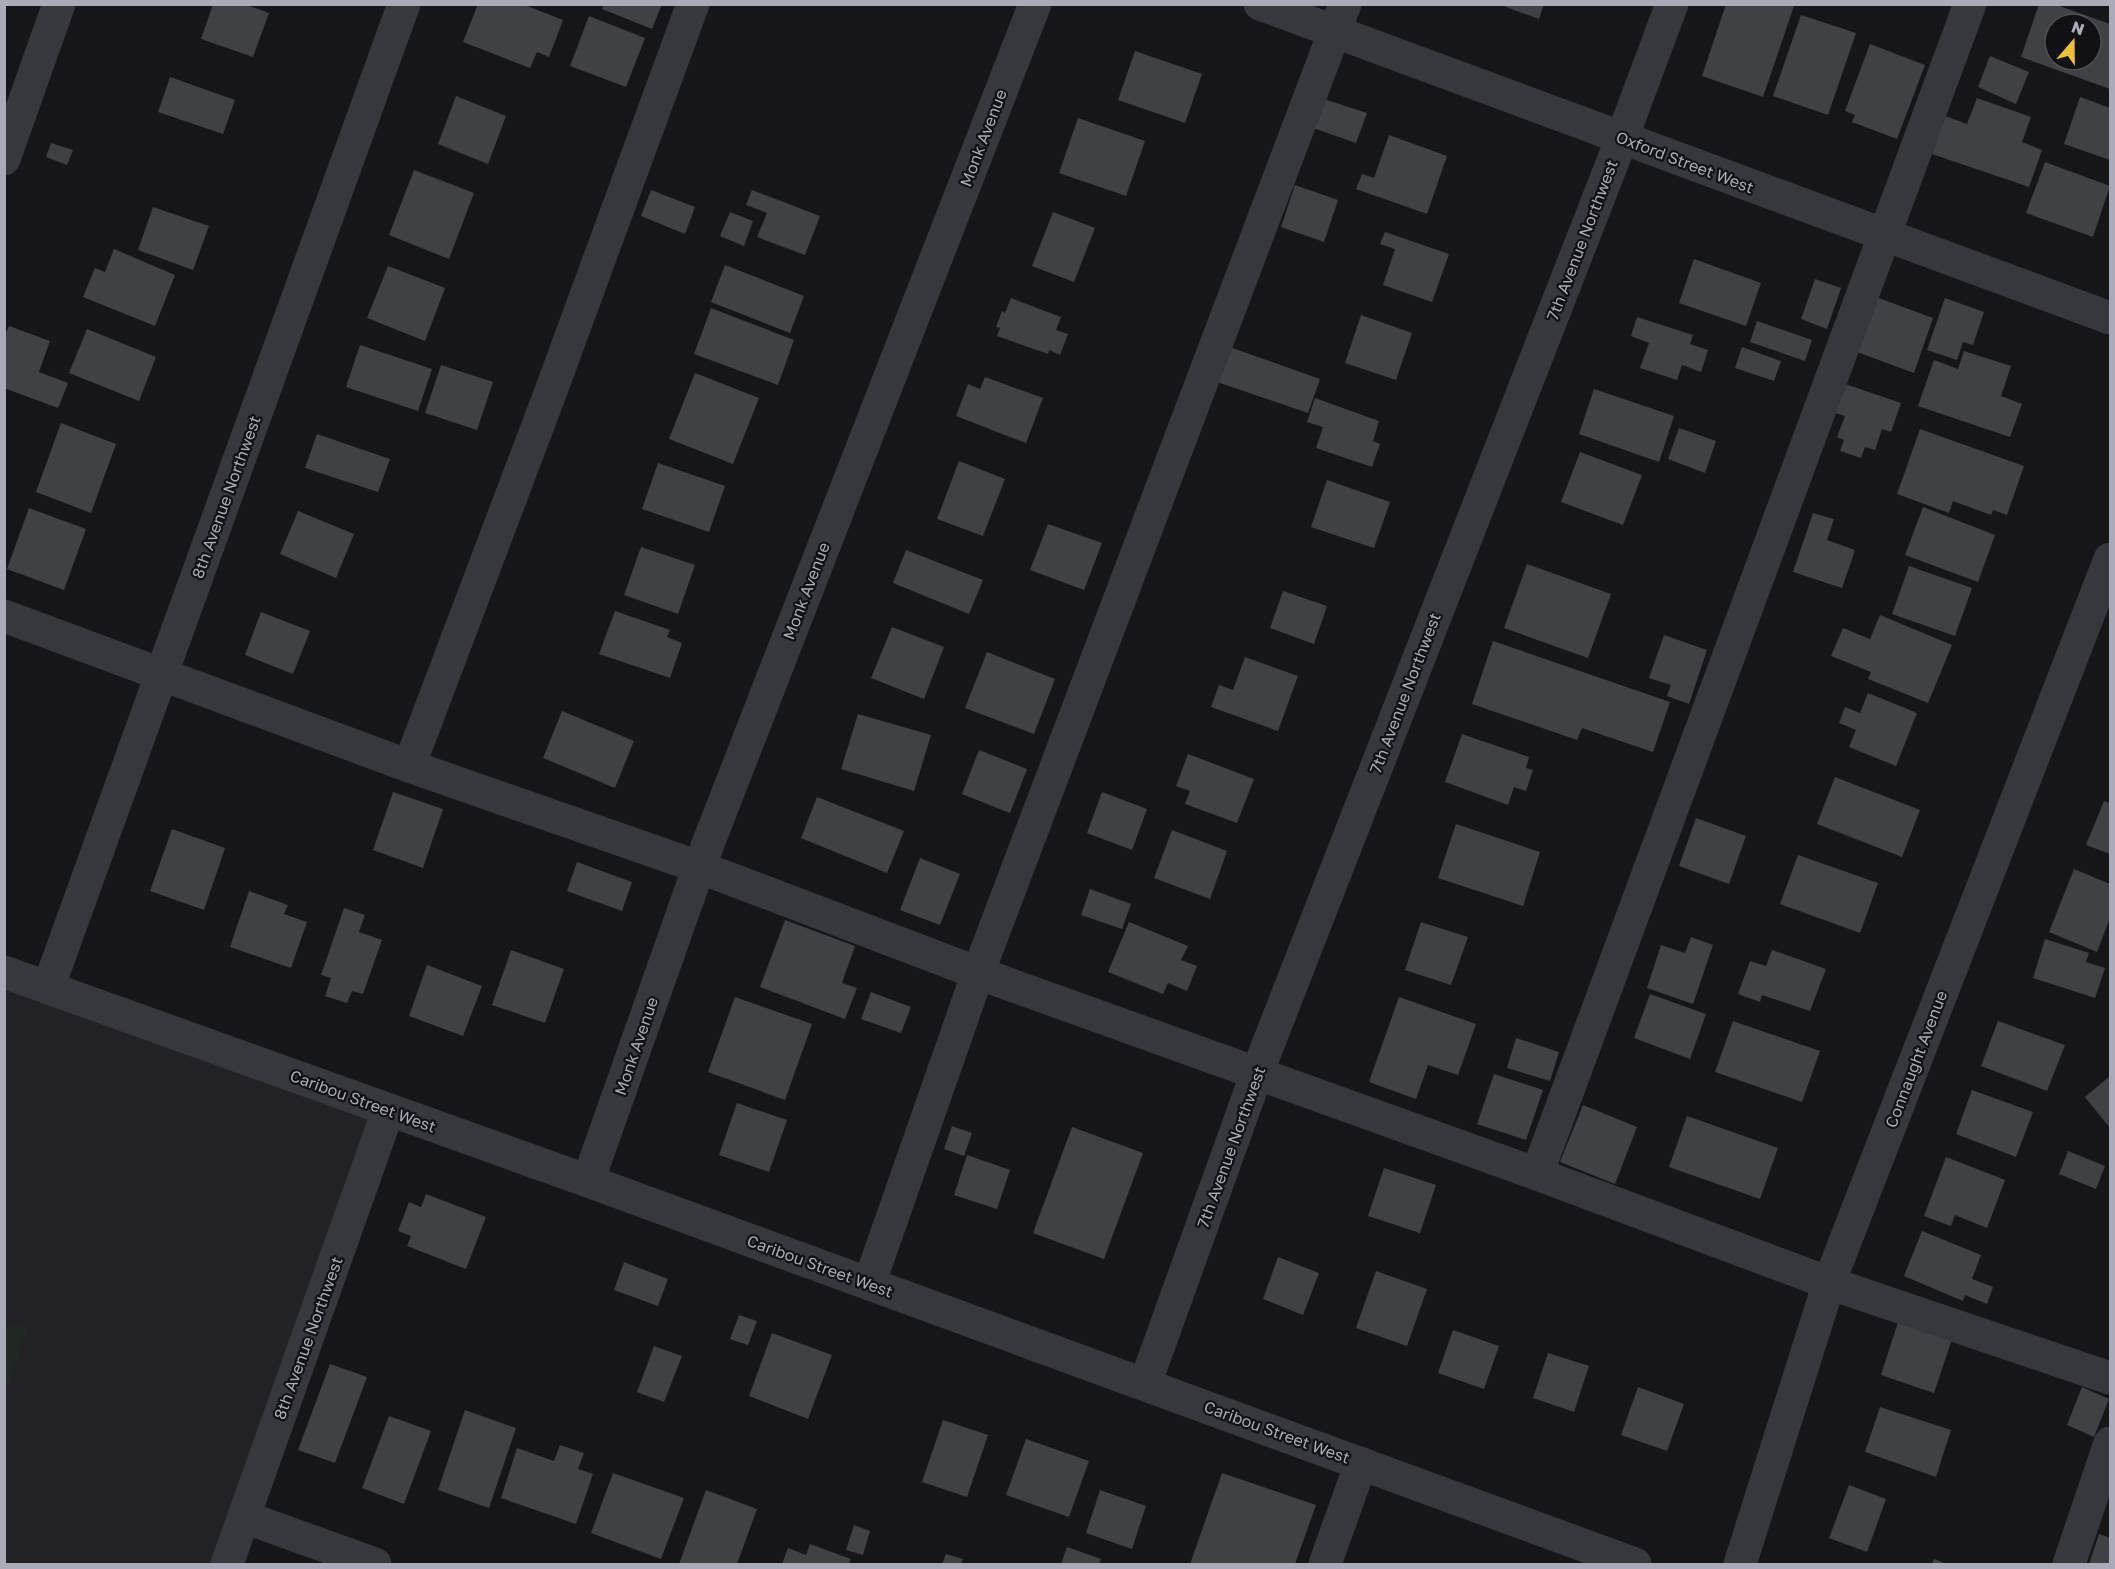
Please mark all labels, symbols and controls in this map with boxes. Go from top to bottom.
north arrow [2043,12,2103,72]
text: N [2069,16,2087,39]
street label: Monk Avenue [955,86,1011,190]
street label: Oxford Street West [1613,127,1757,197]
street label: 7th Avenue Northwest [1542,157,1622,323]
street label: 8th Avenue Northwest [187,413,265,581]
street label: Monk Avenue [778,539,834,643]
street label: 7th Avenue Northwest [1365,610,1445,776]
street label: Connaught Avenue [1881,988,1951,1130]
street label: Monk Avenue [610,994,662,1098]
street label: 7th Avenue Northwest [1192,1063,1270,1231]
street label: Caribou Street West [287,1065,439,1137]
street label: Caribou Street West [744,1230,896,1302]
street label: 8th Avenue Northwest [269,1254,347,1422]
street label: Caribou Street West [1201,1396,1353,1468]

